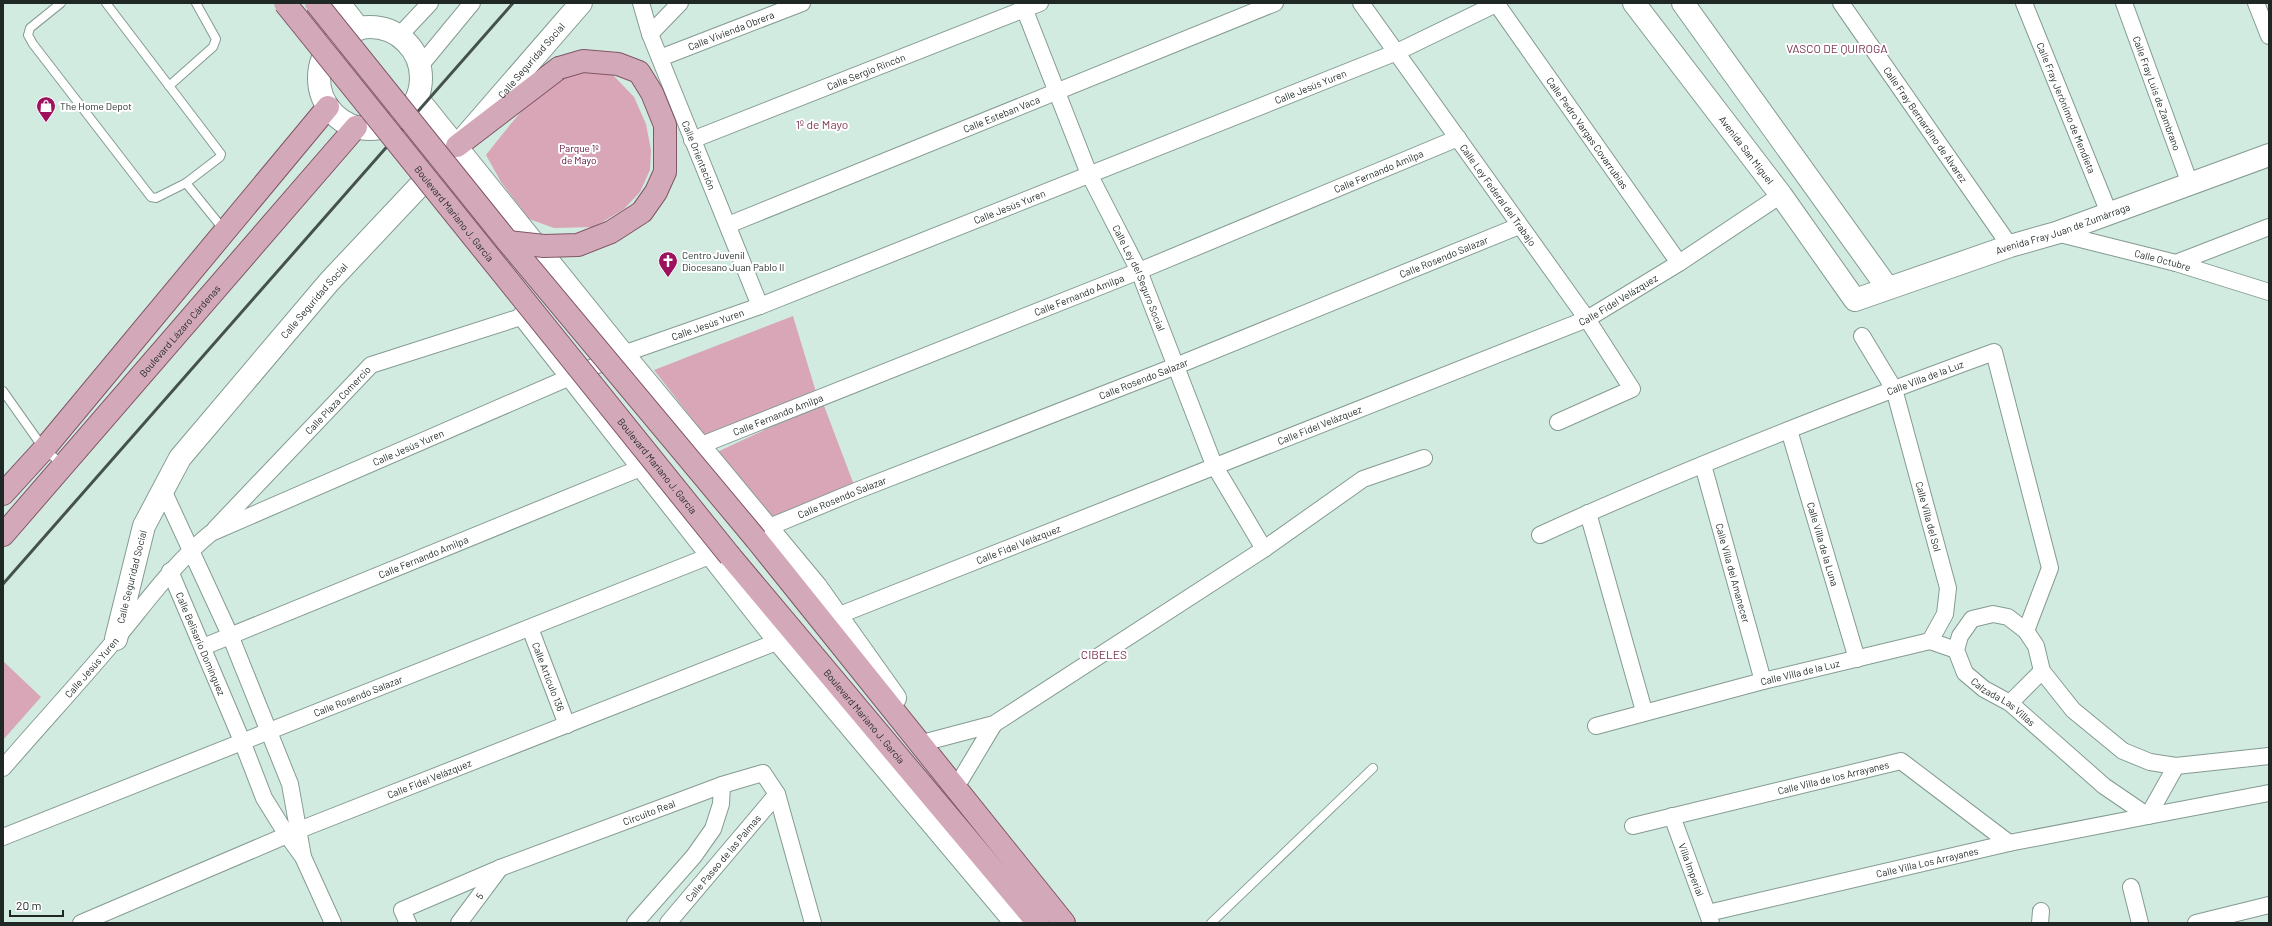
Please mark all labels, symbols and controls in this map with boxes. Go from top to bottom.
street label: Calle Vivienda Obrera [686,8,776,53]
street label: Calle Seguridad Social [495,20,567,101]
street label: Calle Fray Luis de Zambrano [2131,34,2183,152]
street label: Calle Fray Jerónimo de Mendieta [2035,40,2098,175]
district label: VASCO DE QUIROGA [1786,41,1888,55]
street label: Calle Sergio Rincón [825,51,907,92]
street label: Calle Fray Bernardino de Álvarez [1881,64,1970,185]
street label: Calle Jesús Yuren [1273,67,1348,106]
street label: Calle Pedro Vargas Covarrubias [1544,75,1631,191]
street label: Calle Esteban Vaca [961,93,1041,135]
shop icon: The Home Depot [35,95,57,123]
place label: The Home Depot [60,100,132,112]
street label: Avenida San Miguel [1717,113,1776,186]
district label: 1º de Mayo [796,117,848,131]
street label: Calle Orientación [680,119,718,192]
park label: Parque 1º de Mayo [559,142,599,166]
street label: Calle Ley Federal del Trabajo [1458,142,1539,248]
street label: Calle Fernando Amilpa [1332,147,1425,195]
street label: Boulevard Mariano J. García [412,163,496,264]
street label: Calle Jesús Yuren [972,187,1047,226]
street label: Avenida Fray Juan de Zumárraga [1994,200,2131,257]
street label: Calle Ley del Seguro Social [1110,223,1168,333]
street label: Calle Rosendo Salazar [1398,233,1490,280]
street label: Calle Octubre [2133,247,2192,273]
place label: Centro Juvenil Diocesano Juan Pablo II [682,249,784,273]
church icon: Centro Juvenil Diocesano Juan Pablo II [657,250,679,278]
street label: Calle Seguridad Social [278,260,350,341]
street label: Calle Fidel Velázquez [1577,271,1660,328]
street label: Calle Fernando Amilpa [1032,272,1126,318]
street label: Boulevard Lázaro Cárdenas [137,282,223,379]
street label: Calle Jesús Yuren [670,306,746,343]
street label: Calle Rosendo Salazar [1097,356,1190,402]
street label: Calle Villa de la Luz [1885,358,1966,397]
street label: Calle Plaza Comercio [302,363,373,437]
street label: Calle Fernando Amilpa [731,391,825,438]
street label: Calle Fidel Velázquez [1276,403,1364,447]
street label: Boulevard Mariano J. García [615,415,700,516]
street label: Calle Jesús Yuren [371,427,445,468]
street label: Calle Rosendo Salazar [796,474,888,521]
street label: Calle Villa del Sol [1913,480,1944,553]
street label: Calle Villa de la Luna [1805,501,1841,588]
street label: Calle Fidel Velázquez [974,522,1063,566]
street label: Calle Villa del Amanecer [1713,522,1753,624]
street label: Calle Seguridad Social [114,529,149,625]
street label: Calle Fernando Amilpa [377,533,470,581]
street label: Calle Belisario Domínguez [174,590,228,698]
street label: Calle Jesús Yuren [62,635,121,700]
street label: Calle Artículo 136 [530,640,567,713]
district label: CIBELES [1081,647,1127,661]
street label: Calle Villa de la Luz [1759,657,1841,687]
street label: Boulevard Mariano J. García [821,666,907,766]
street label: Calle Rosendo Salazar [312,673,404,719]
street label: Calzada Las Villas [1969,675,2038,729]
street label: Calle Fidel Velázquez [385,756,474,801]
street label: Calle Villa de los Arrayanes [1776,758,1890,797]
street label: Circuito Real [621,797,677,828]
street label: Calle Paseo de las Palmas [683,812,763,904]
street label: Villa Imperial [1676,841,1707,898]
street label: Calle Villa Los Arrayanes [1875,844,1980,880]
street label: 5 [473,890,486,901]
scale bar [10,892,63,918]
text: 20 m [16,898,42,912]

